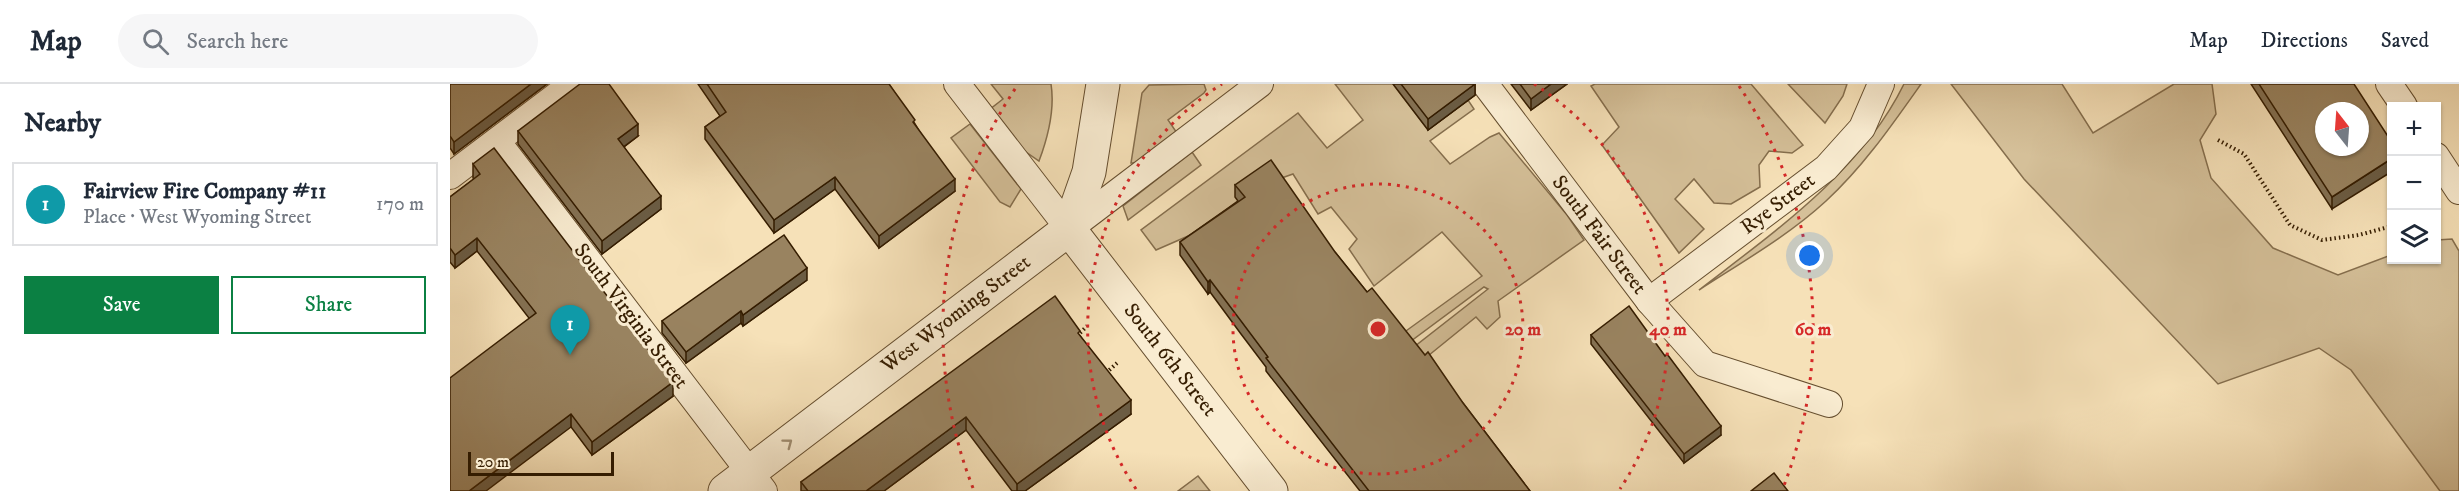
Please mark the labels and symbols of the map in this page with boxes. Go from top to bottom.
north arrow [2315,102,2369,156]
street label: Rye Street [1736,167,1821,240]
street label: South Fair Street [1546,170,1652,300]
street label: South Virginia Street [568,238,694,394]
your location [1795,241,1824,270]
street label: West Wyoming Street [875,249,1036,379]
street label: South 6th Street [1118,298,1222,422]
pin: 1 [550,306,590,355]
centre of rings [1368,319,1388,339]
text: 20 m [1505,319,1541,341]
text: 40 m [1648,319,1687,341]
text: 60 m [1795,319,1832,341]
one-way arrow [782,439,793,450]
scale bar [468,449,614,476]

